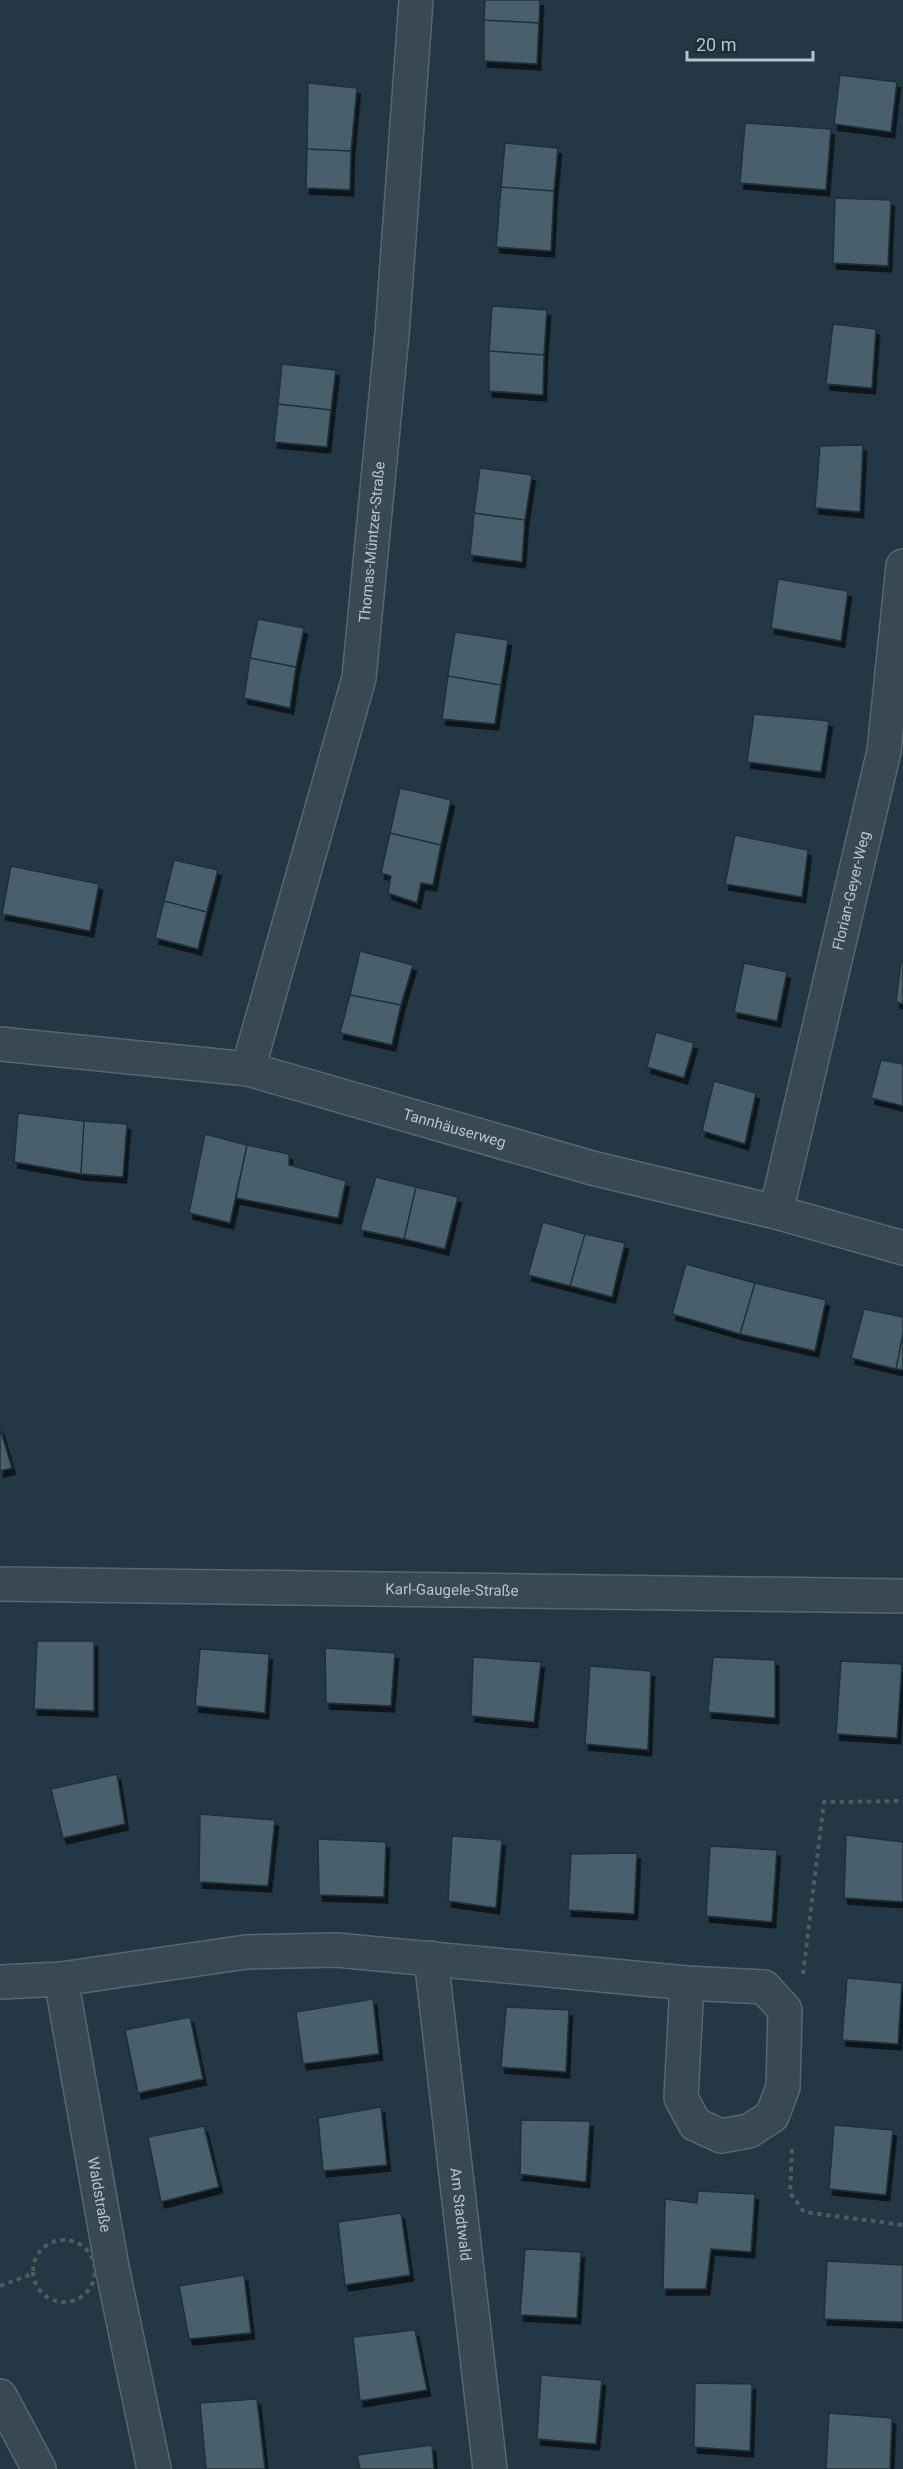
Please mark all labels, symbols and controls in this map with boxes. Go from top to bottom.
scale bar [687,24,813,62]
text: 20 m [696,34,736,55]
street label: Thomas-Müntzer-Straße [355,461,389,623]
street label: Florian-Geyer-Weg [829,829,874,952]
street label: Tannhäuserweg [401,1105,508,1152]
street label: Karl-Gaugele-Straße [385,1580,519,1600]
street label: Waldstraße [84,2156,115,2234]
street label: Am Stadtwald [446,2167,475,2262]

